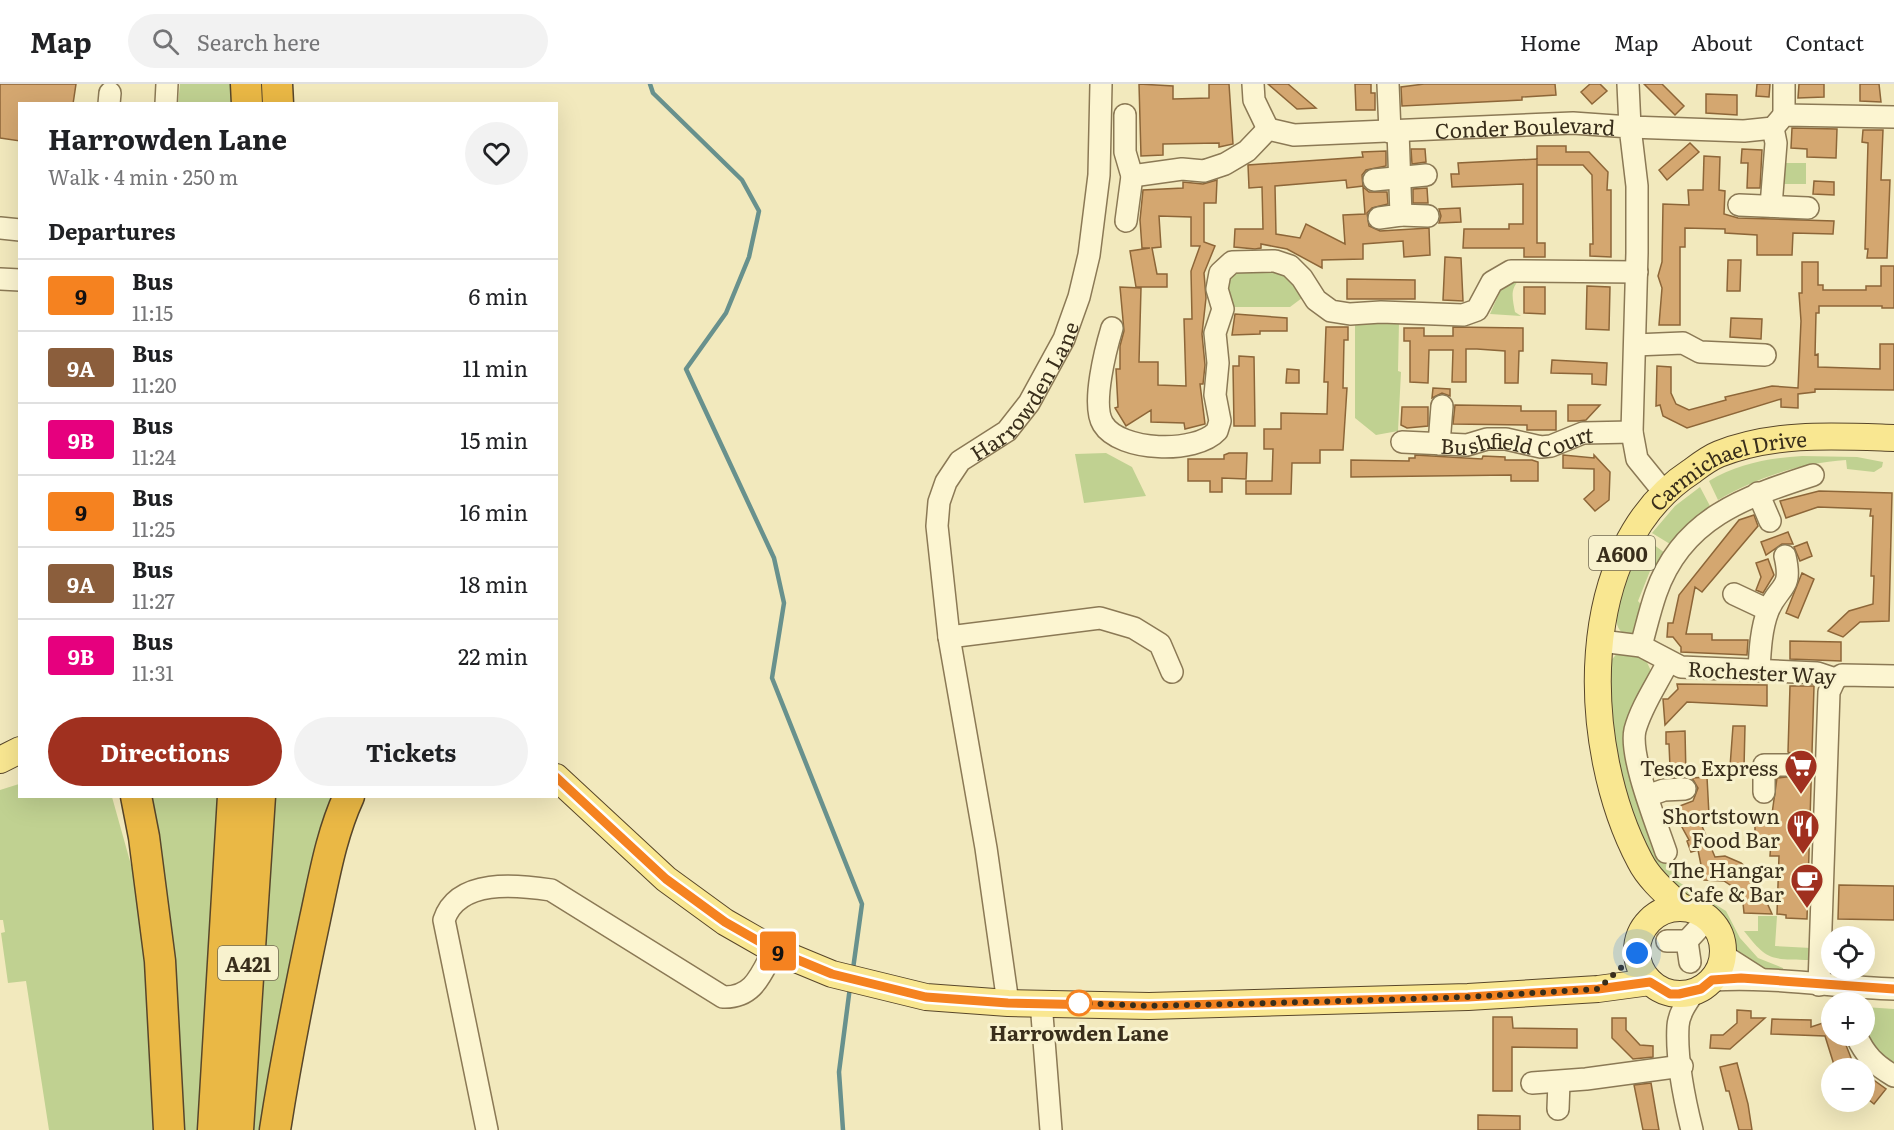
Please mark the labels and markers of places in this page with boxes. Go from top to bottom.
supermarket icon: Tesco Express [1783,748,1819,795]
place label: Tesco Express [1640,751,1778,782]
place label: Shortstown Food Bar [1662,799,1780,854]
restaurant icon: Shortstown Food Bar [1785,808,1821,855]
place label: The Hangar Cafe & Bar [1668,853,1784,908]
cafe icon: The Hangar Cafe & Bar [1789,862,1825,909]
marker: Harrowden Lane [1066,990,1092,1016]
place label: Harrowden Lane [989,1016,1169,1047]

